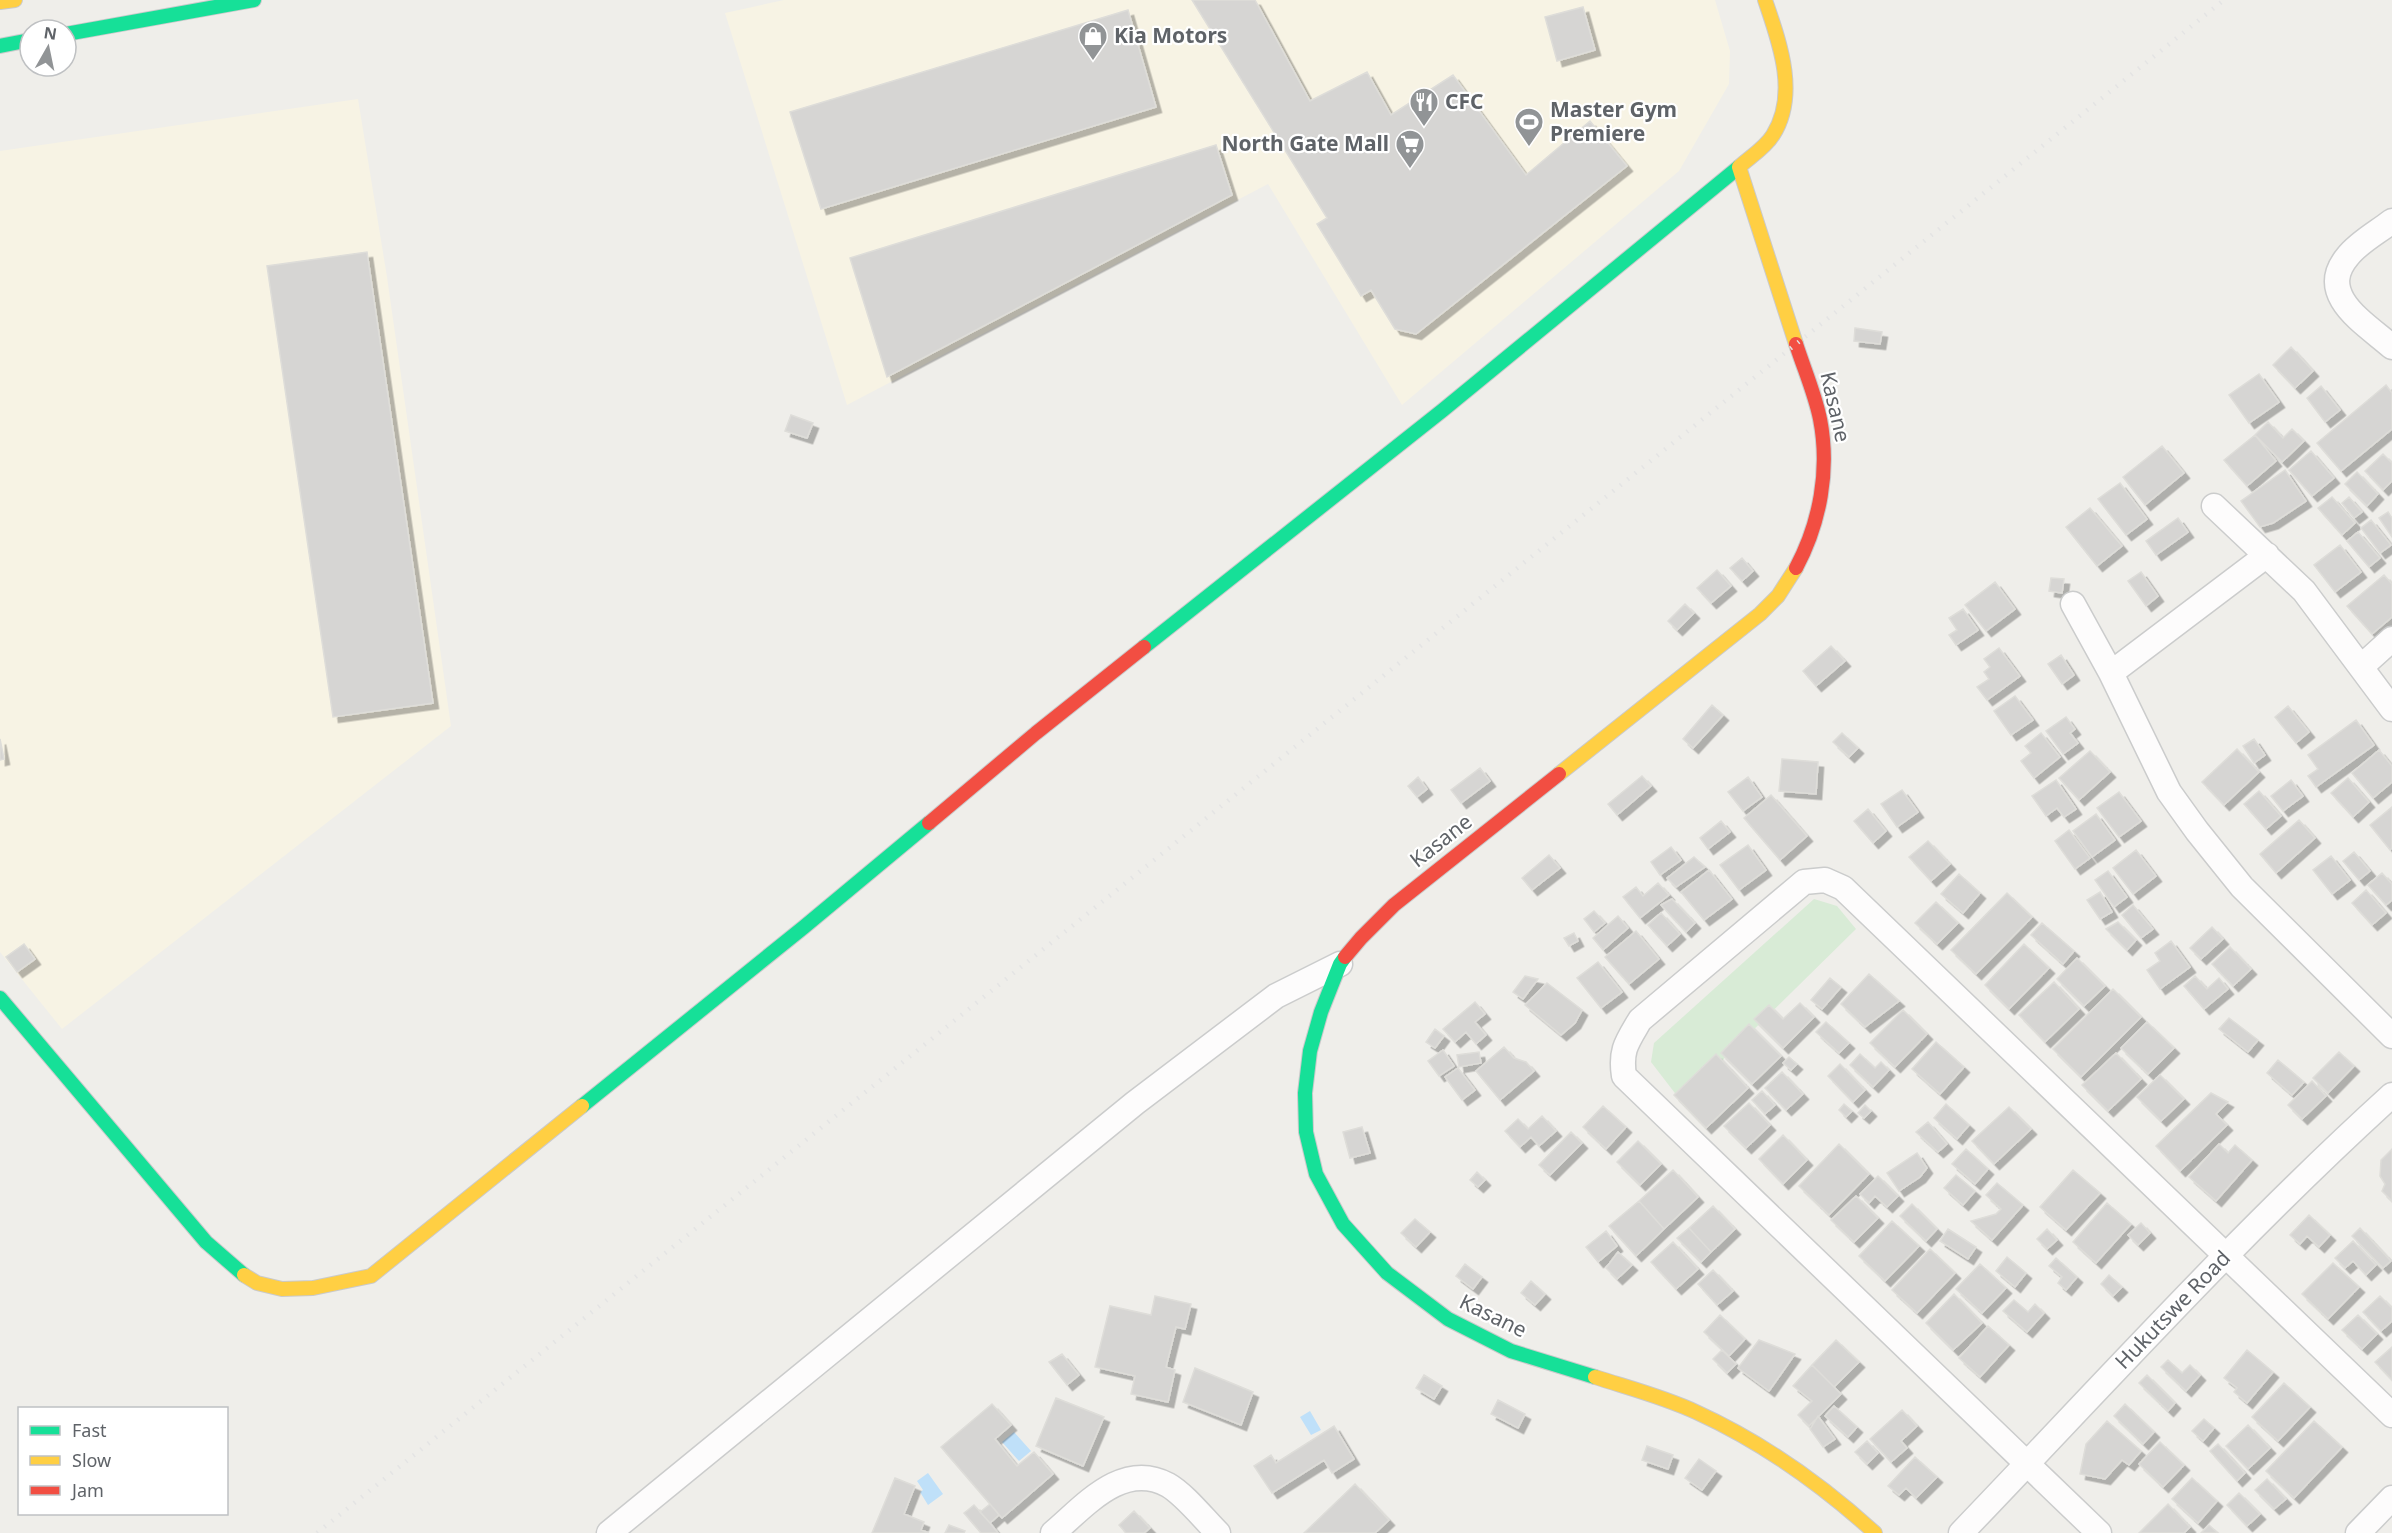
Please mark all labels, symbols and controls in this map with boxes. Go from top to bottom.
north arrow [18,18,78,78]
shop icon: Kia Motors [1077,20,1109,62]
text: N [42,21,58,45]
place label: Kia Motors [1114,21,1227,49]
restaurant icon: CFC [1408,86,1440,128]
place label: CFC [1445,87,1484,115]
place label: Master Gym Premiere [1550,95,1677,147]
sports icon: Master Gym Premiere [1513,106,1545,148]
supermarket icon: North Gate Mall [1394,128,1426,170]
place label: North Gate Mall [1221,129,1389,157]
street label: Kasane [1814,369,1858,445]
street label: Kasane [1404,807,1477,873]
street label: Hukutswe Road [2108,1244,2236,1375]
street label: Kasane [1455,1287,1532,1343]
legend [18,1407,228,1515]
text: Fast [72,1418,107,1442]
text: Slow [72,1448,111,1472]
text: Jam [70,1478,104,1502]

